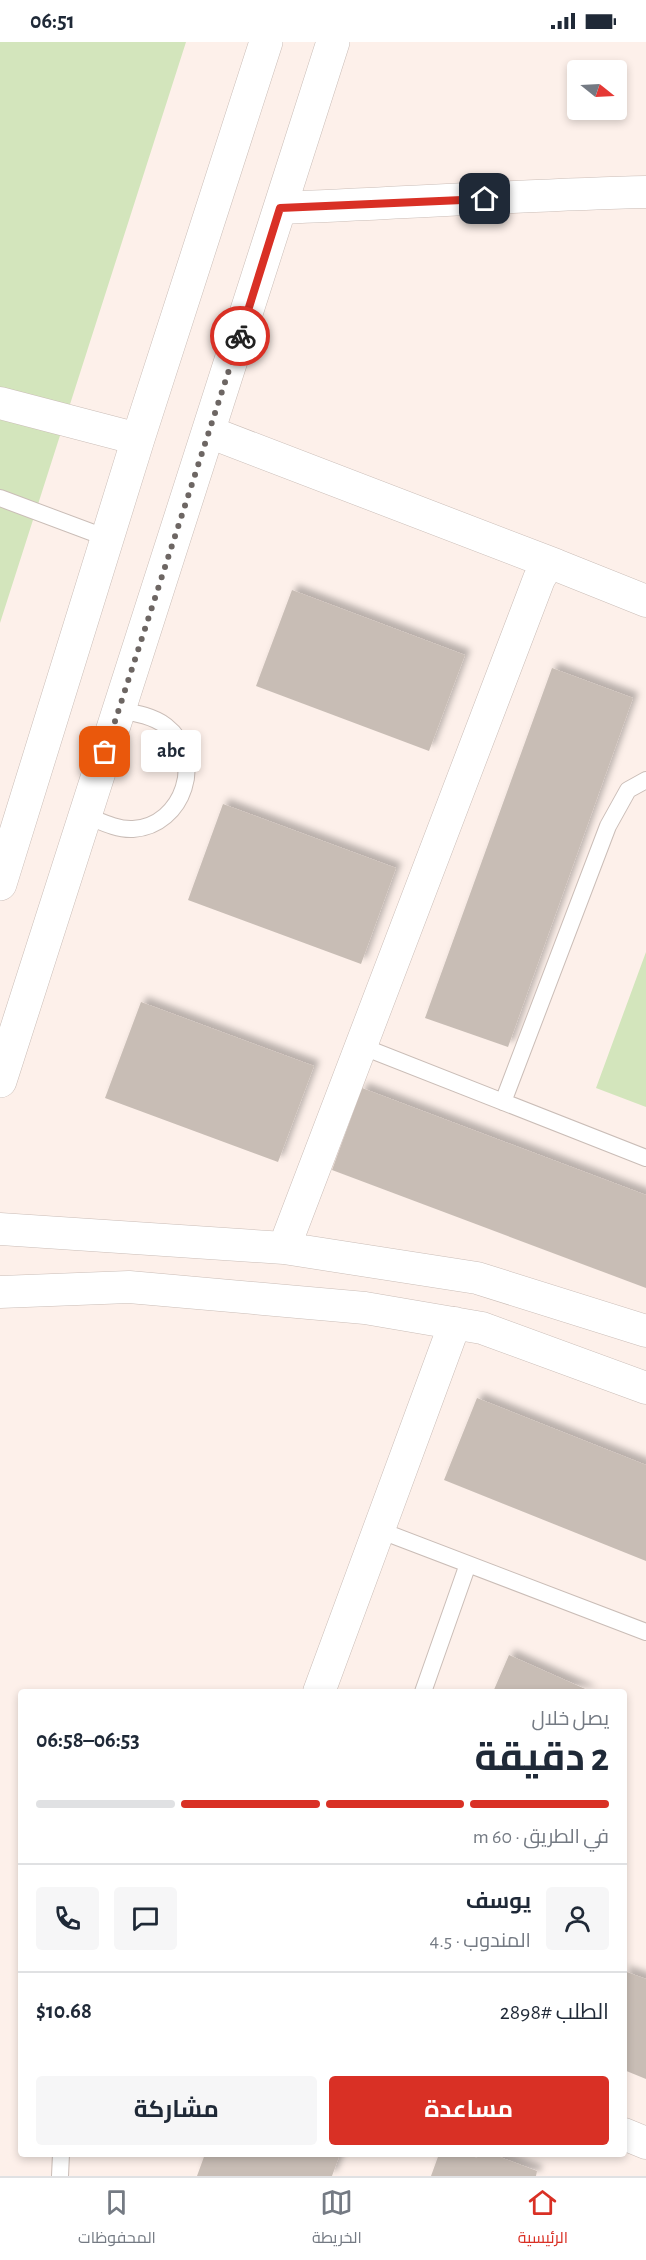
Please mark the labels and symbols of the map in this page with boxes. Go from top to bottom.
north arrow [567,60,627,120]
pin [459,173,510,224]
courier [210,306,270,366]
pin [79,726,130,777]
callout: abc [141,731,201,773]

